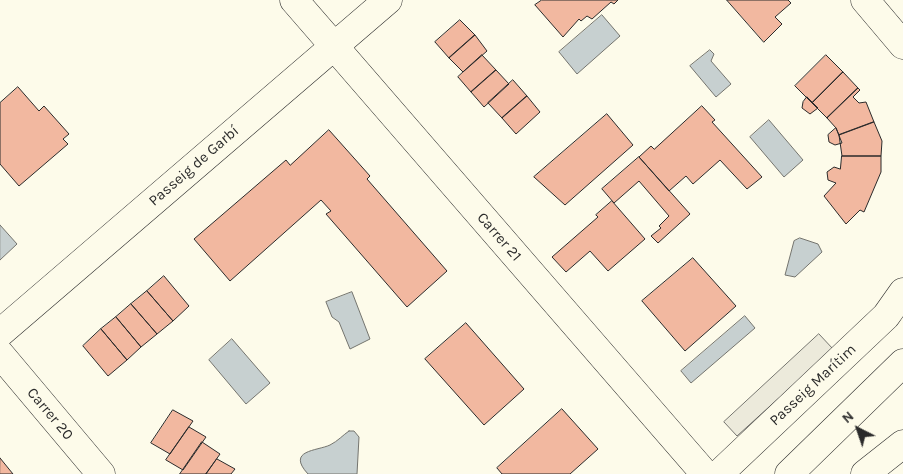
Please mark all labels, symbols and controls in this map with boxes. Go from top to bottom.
street label: Passeig de Garbí [145,122,243,210]
street label: Carrer 21 [473,209,525,265]
street label: Passeig Marítim [766,340,860,430]
street label: Carrer 20 [23,384,77,444]
north arrow [833,404,883,454]
text: N [838,408,857,427]

